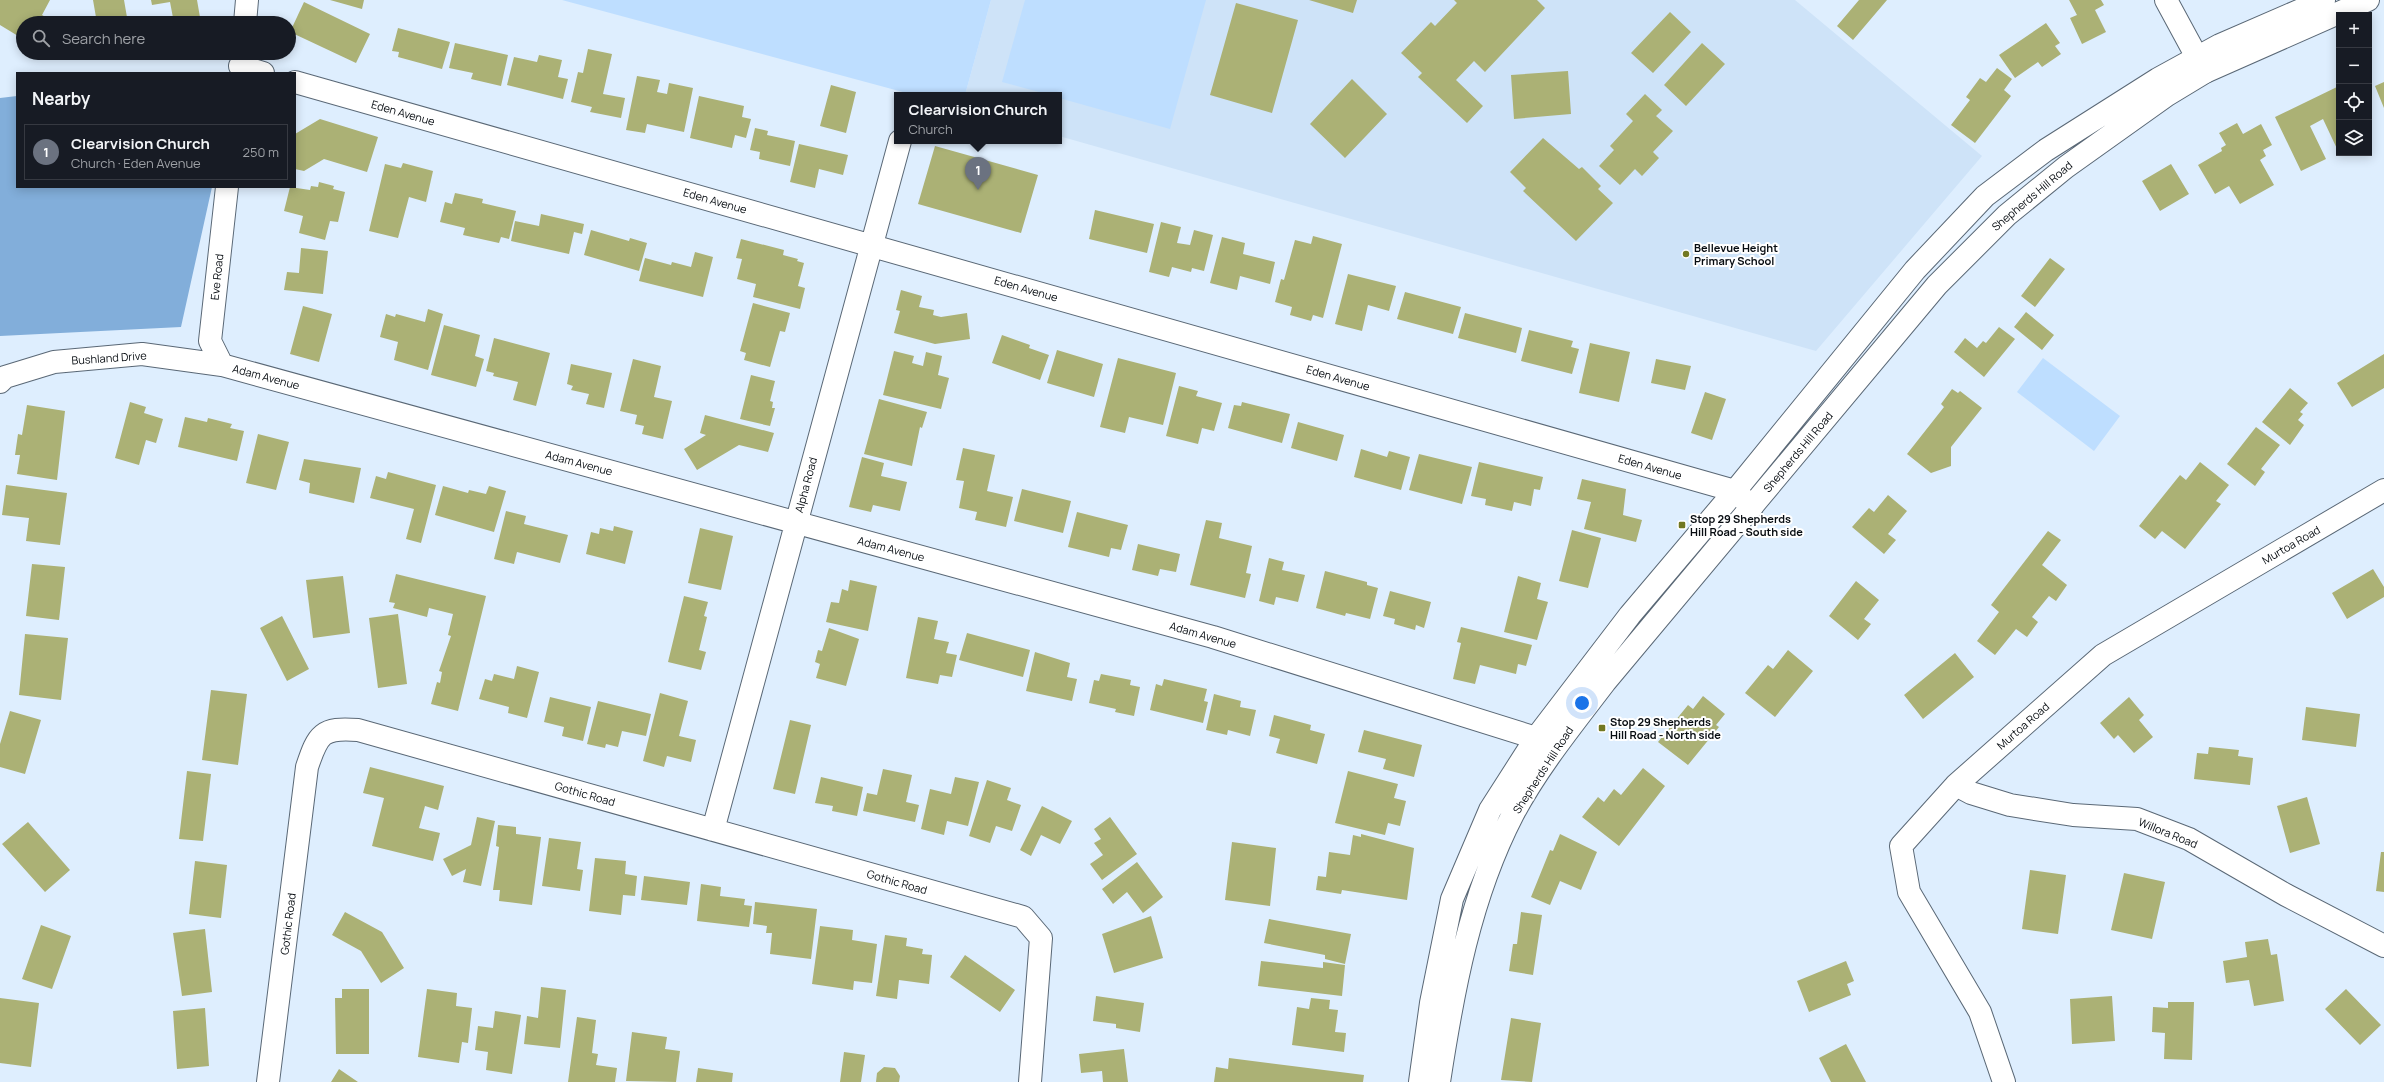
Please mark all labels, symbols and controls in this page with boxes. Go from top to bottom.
map controls [2336,12,2372,156]
button: + [2336,12,2372,48]
search box [16,16,296,60]
icon: search [30,27,52,49]
text: Search here [62,28,145,49]
button: − [2336,48,2372,84]
button: locate [2336,84,2372,120]
text: Nearby [32,87,90,110]
popup [894,92,1062,144]
street label: Eden Avenue [370,96,437,129]
text: Clearvision Church [909,99,1047,120]
text: Church [909,120,953,138]
button: layers [2336,120,2372,156]
text: Clearvision Church [71,133,210,154]
text: 1 [43,143,49,161]
text: 250 m [243,143,279,161]
text: Church · Eden Avenue [71,154,201,172]
pin: 1 [965,157,991,190]
street label: Shepherds Hill Road [1988,157,2075,234]
street label: Eden Avenue [682,184,749,217]
place label: Bellevue Height Primary School [1694,240,1778,268]
marker: Bellevue Height Primary School [1681,249,1691,259]
street label: Eve Road [207,253,226,301]
street label: Eden Avenue [993,272,1060,305]
street label: Bushland Drive [71,347,148,368]
street label: Adam Avenue [231,360,302,393]
street label: Eden Avenue [1305,361,1372,394]
street label: Shepherds Hill Road [1759,408,1836,495]
street label: Adam Avenue [544,446,615,479]
street label: Eden Avenue [1617,450,1684,483]
street label: Alpha Road [791,455,820,514]
place label: Stop 29 Shepherds Hill Road - South side [1690,511,1803,539]
marker: Stop 29 Shepherds Hill Road - South side [1677,520,1687,530]
street label: Murtoa Road [2259,522,2323,567]
street label: Adam Avenue [856,532,927,565]
street label: Adam Avenue [1168,618,1239,651]
your location [1572,693,1592,713]
street label: Murtoa Road [1993,699,2052,753]
place label: Stop 29 Shepherds Hill Road - North side [1610,714,1721,742]
street label: Shepherds Hill Road [1509,723,1576,816]
marker: Stop 29 Shepherds Hill Road - North side [1597,723,1607,733]
street label: Gothic Road [553,778,617,809]
street label: Willora Road [2136,814,2200,851]
street label: Gothic Road [865,866,929,897]
street label: Gothic Road [276,892,299,956]

